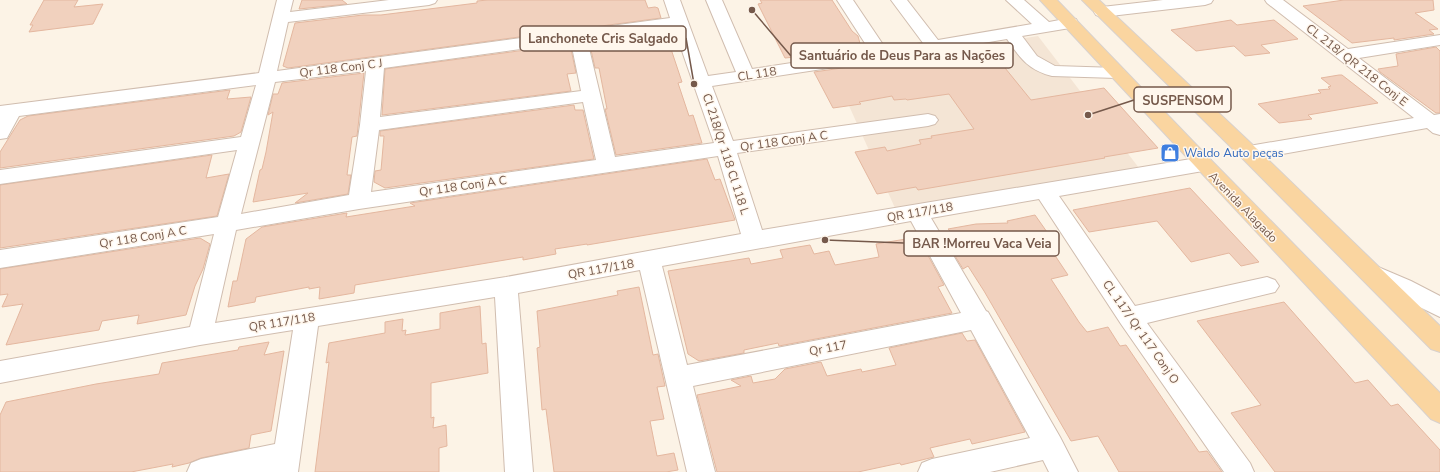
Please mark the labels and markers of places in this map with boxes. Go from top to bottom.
callout: Lanchonete Cris Salgado [520,26,686,51]
callout: Santuário de Deus Para as Nações [791,43,1013,68]
callout: SUSPENSOM [1134,87,1231,112]
shop icon: Waldo Auto peças [1159,142,1181,164]
place label: Waldo Auto peças [1184,145,1284,161]
callout: BAR !Morreu Vaca Veia [904,231,1059,256]

